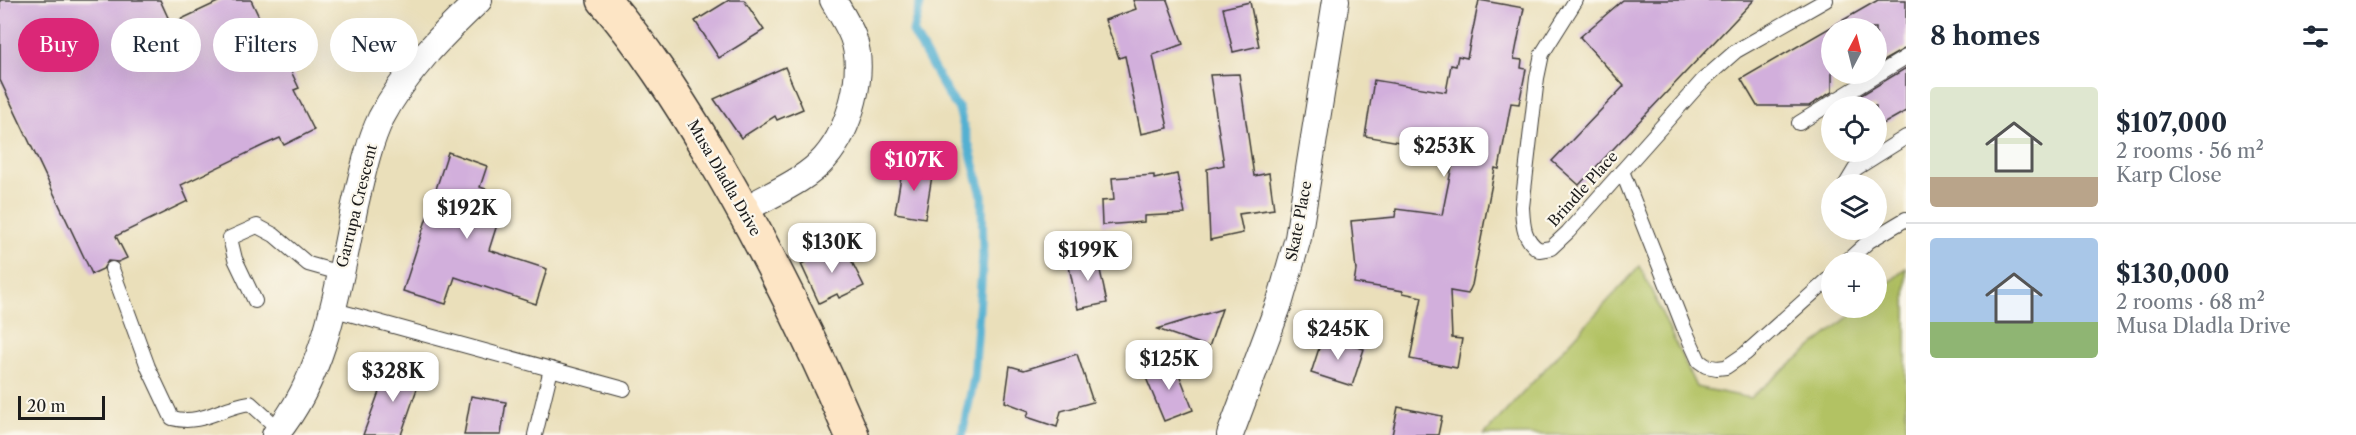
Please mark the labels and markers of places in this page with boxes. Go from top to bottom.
pin: $253K [1402,127,1486,178]
pin: $107K [872,141,956,192]
pin: $192K [425,189,509,240]
pin: $130K [790,223,874,274]
pin: $199K [1046,231,1130,282]
pin: $245K [1296,310,1380,361]
pin: $125K [1127,340,1211,391]
pin: $328K [351,352,435,403]

